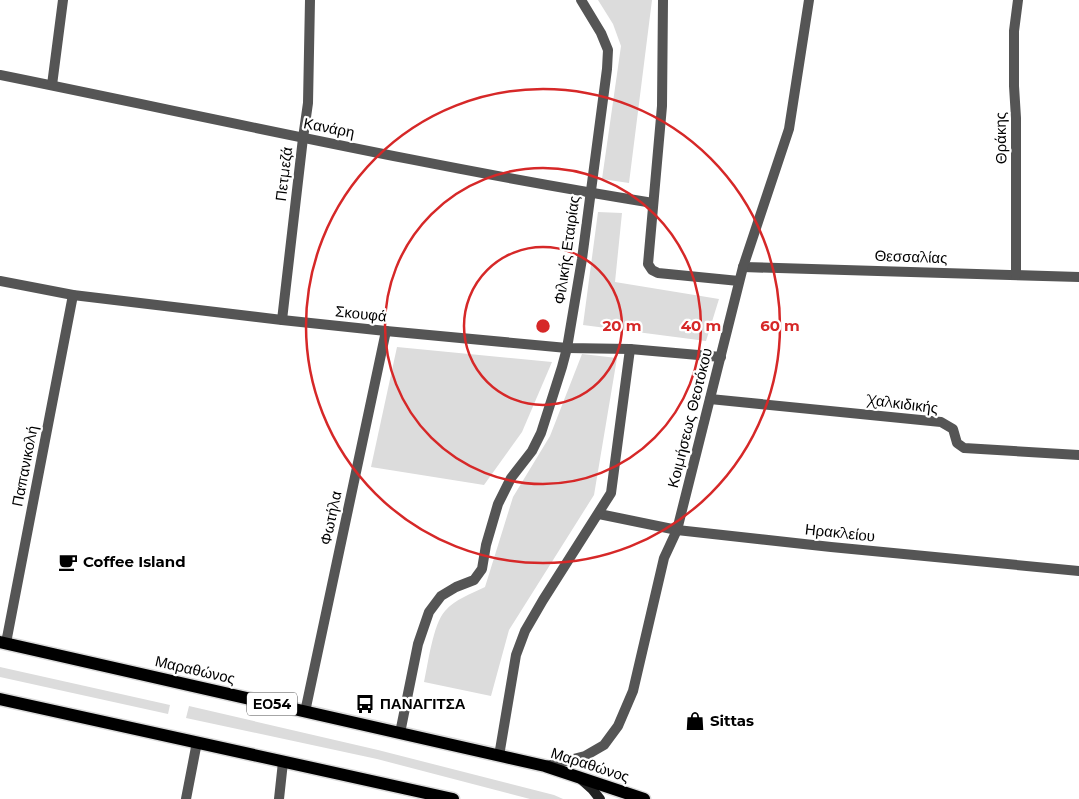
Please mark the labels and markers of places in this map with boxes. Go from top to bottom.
centre of rings [534,317,552,335]
cafe icon: Coffee Island [57,551,79,573]
place label: Coffee Island [83,552,186,571]
bus stop icon: ΠΑΝΑΓΙΤΣΑ [354,693,376,715]
place label: ΠΑΝΑΓΙΤΣΑ [380,694,466,713]
shop icon: Sittas [684,710,706,732]
place label: Sittas [710,711,754,730]

